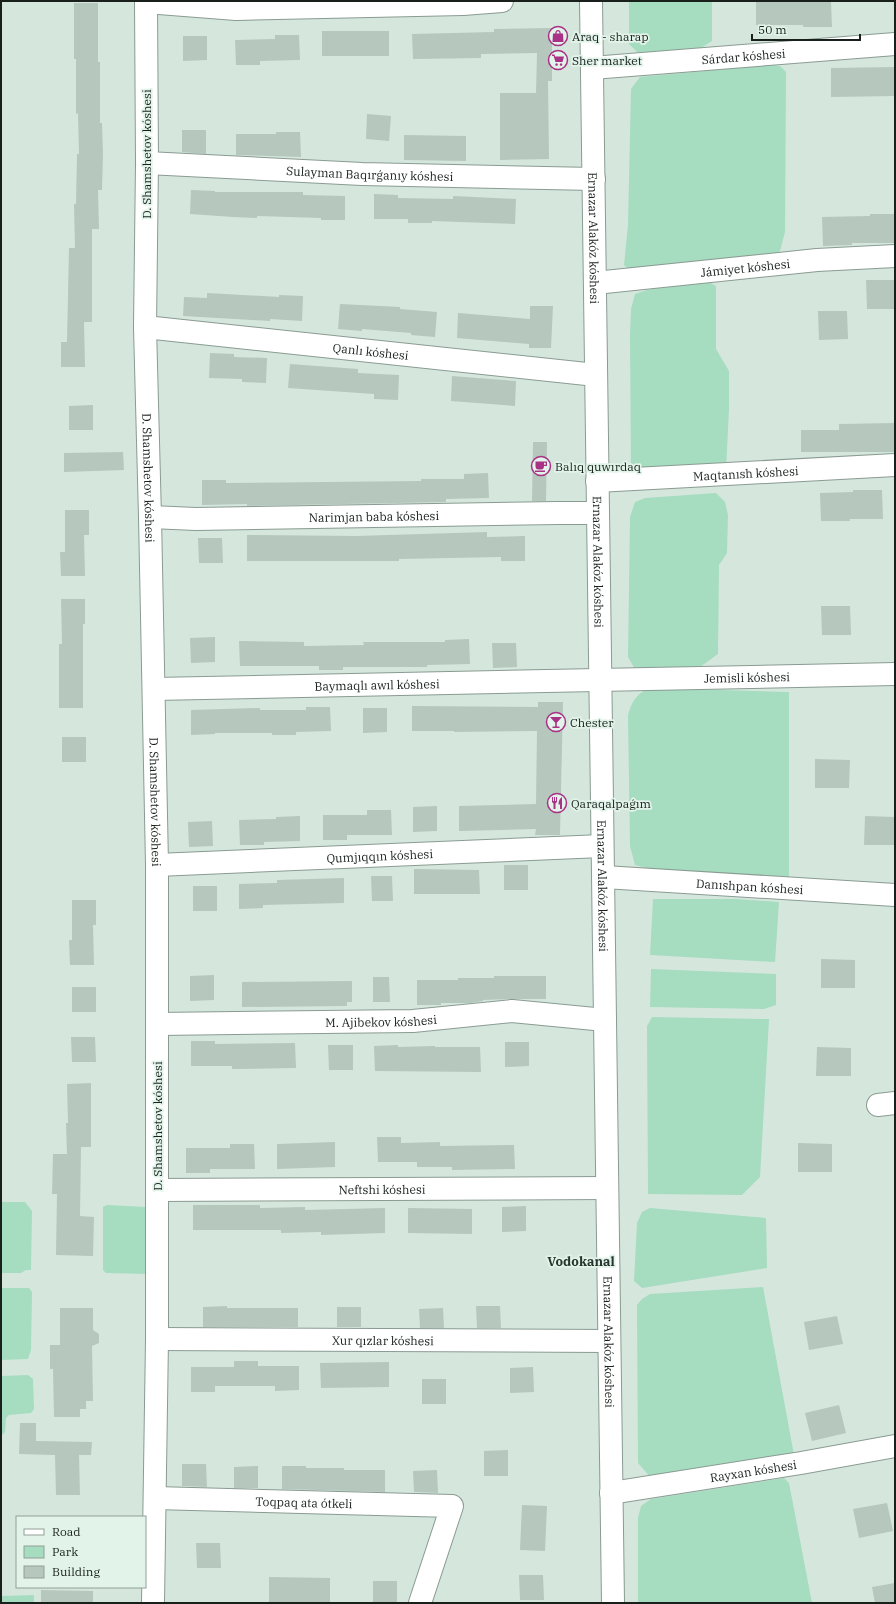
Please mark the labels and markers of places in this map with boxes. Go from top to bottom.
shop icon: Araq - sharap [547,25,569,47]
place label: Araq - sharap [572,29,649,44]
supermarket icon: Sher market [547,49,569,71]
place label: Sher market [572,53,642,68]
cafe icon: Balıq quwırdaq [530,455,552,477]
place label: Balıq quwırdaq [555,459,641,474]
bar icon: Chester [545,711,567,733]
place label: Chester [570,715,614,730]
restaurant icon: Qaraqalpaǵım [546,792,568,814]
place label: Qaraqalpaǵım [571,796,652,811]

